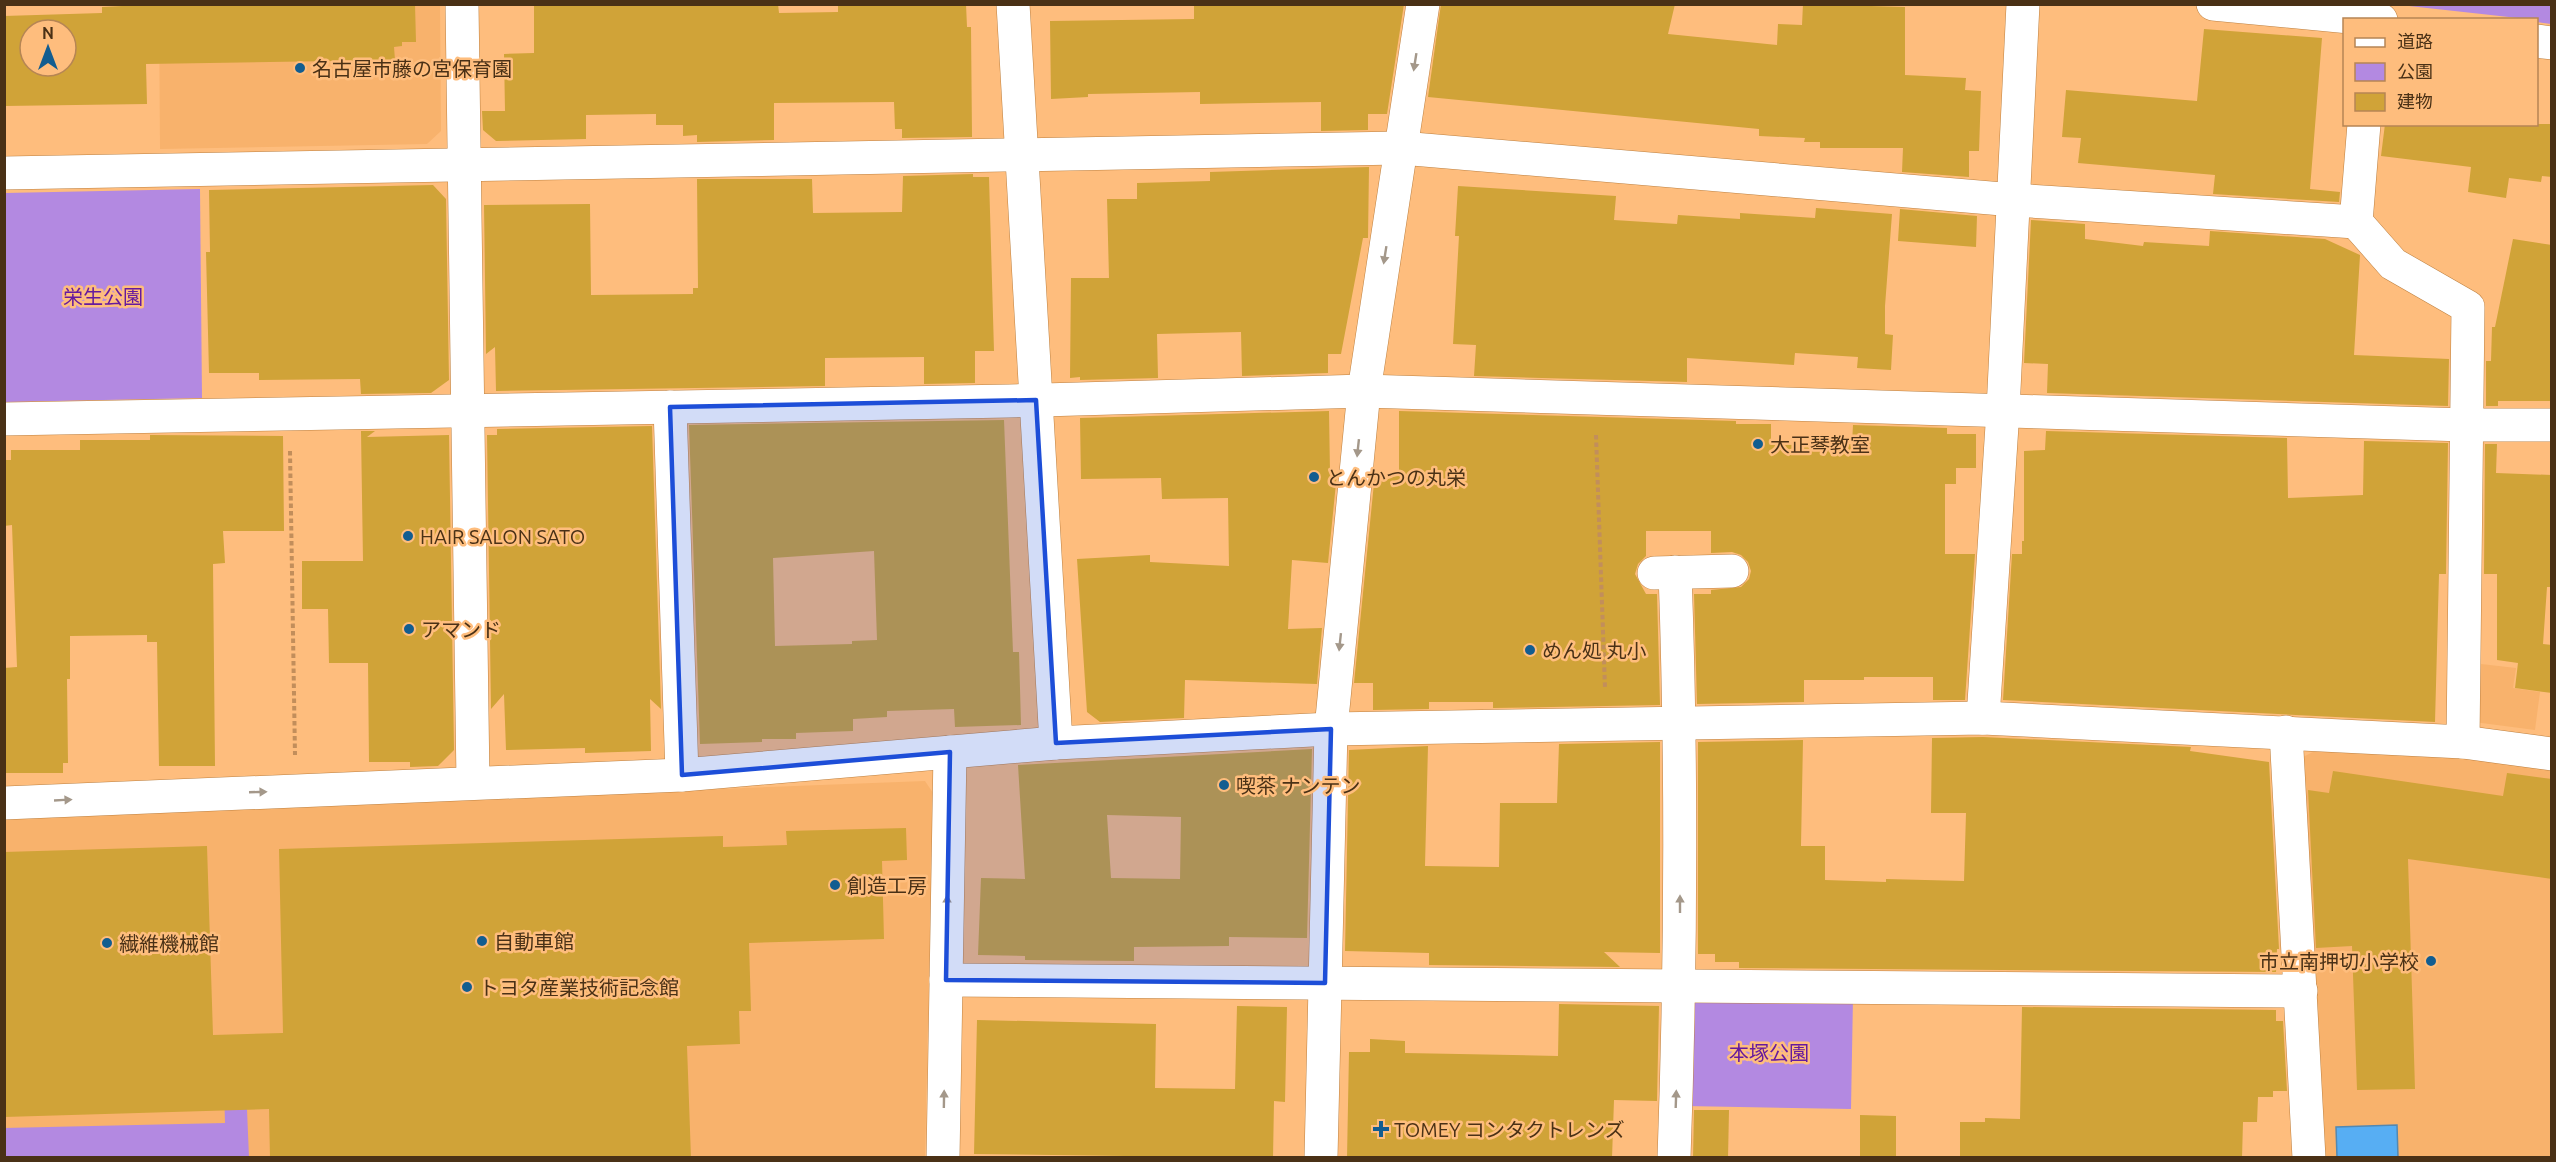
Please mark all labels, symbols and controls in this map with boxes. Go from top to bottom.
north arrow [18,18,78,78]
legend [2343,18,2538,126]
text: N [42,24,54,42]
text: 道路 [2397,31,2433,51]
one-way arrow [1410,53,1419,72]
place label: 名古屋市藤の宮保育園 [312,57,512,80]
marker: 名古屋市藤の宮保育園 [293,61,307,75]
text: 公園 [2397,61,2433,81]
text: 建物 [2397,91,2433,111]
one-way arrow [1380,246,1389,265]
park label: 栄生公園 [63,285,143,308]
place label: 大正琴教室 [1770,433,1870,456]
marker: 大正琴教室 [1751,437,1765,451]
one-way arrow [1353,439,1363,458]
place label: とんかつの丸栄 [1326,466,1466,489]
marker: とんかつの丸栄 [1307,470,1321,484]
place label: HAIR SALON SATO [420,525,585,548]
marker: HAIR SALON SATO [401,529,415,543]
place label: アマンド [421,618,501,641]
marker: アマンド [402,622,416,636]
one-way arrow [1335,633,1345,652]
place label: めん処 丸小 [1542,639,1647,662]
marker: めん処 丸小 [1523,643,1537,657]
place label: 喫茶 ナンテン [1236,774,1361,797]
marker: 喫茶 ナンテン [1217,778,1231,792]
one-way arrow [248,787,267,796]
one-way arrow [53,796,72,805]
place label: 創造工房 [847,874,927,897]
marker: 創造工房 [828,878,842,892]
one-way arrow [942,895,952,914]
one-way arrow [1675,895,1685,914]
place label: 自動車館 [494,930,574,953]
place label: 繊維機械館 [119,932,219,955]
marker: 自動車館 [475,934,489,948]
marker: 繊維機械館 [100,936,114,950]
place label: 市立南押切小学校 [2259,950,2419,973]
marker: 市立南押切小学校 [2424,954,2438,968]
place label: トヨタ産業技術記念館 [479,976,679,999]
marker: トヨタ産業技術記念館 [460,980,474,994]
park label: 本塚公園 [1729,1041,1809,1064]
one-way arrow [939,1090,949,1109]
one-way arrow [1671,1090,1680,1109]
place label: TOMEY コンタクトレンズ [1394,1118,1625,1141]
marker: TOMEY コンタクトレンズ [1372,1120,1390,1138]

